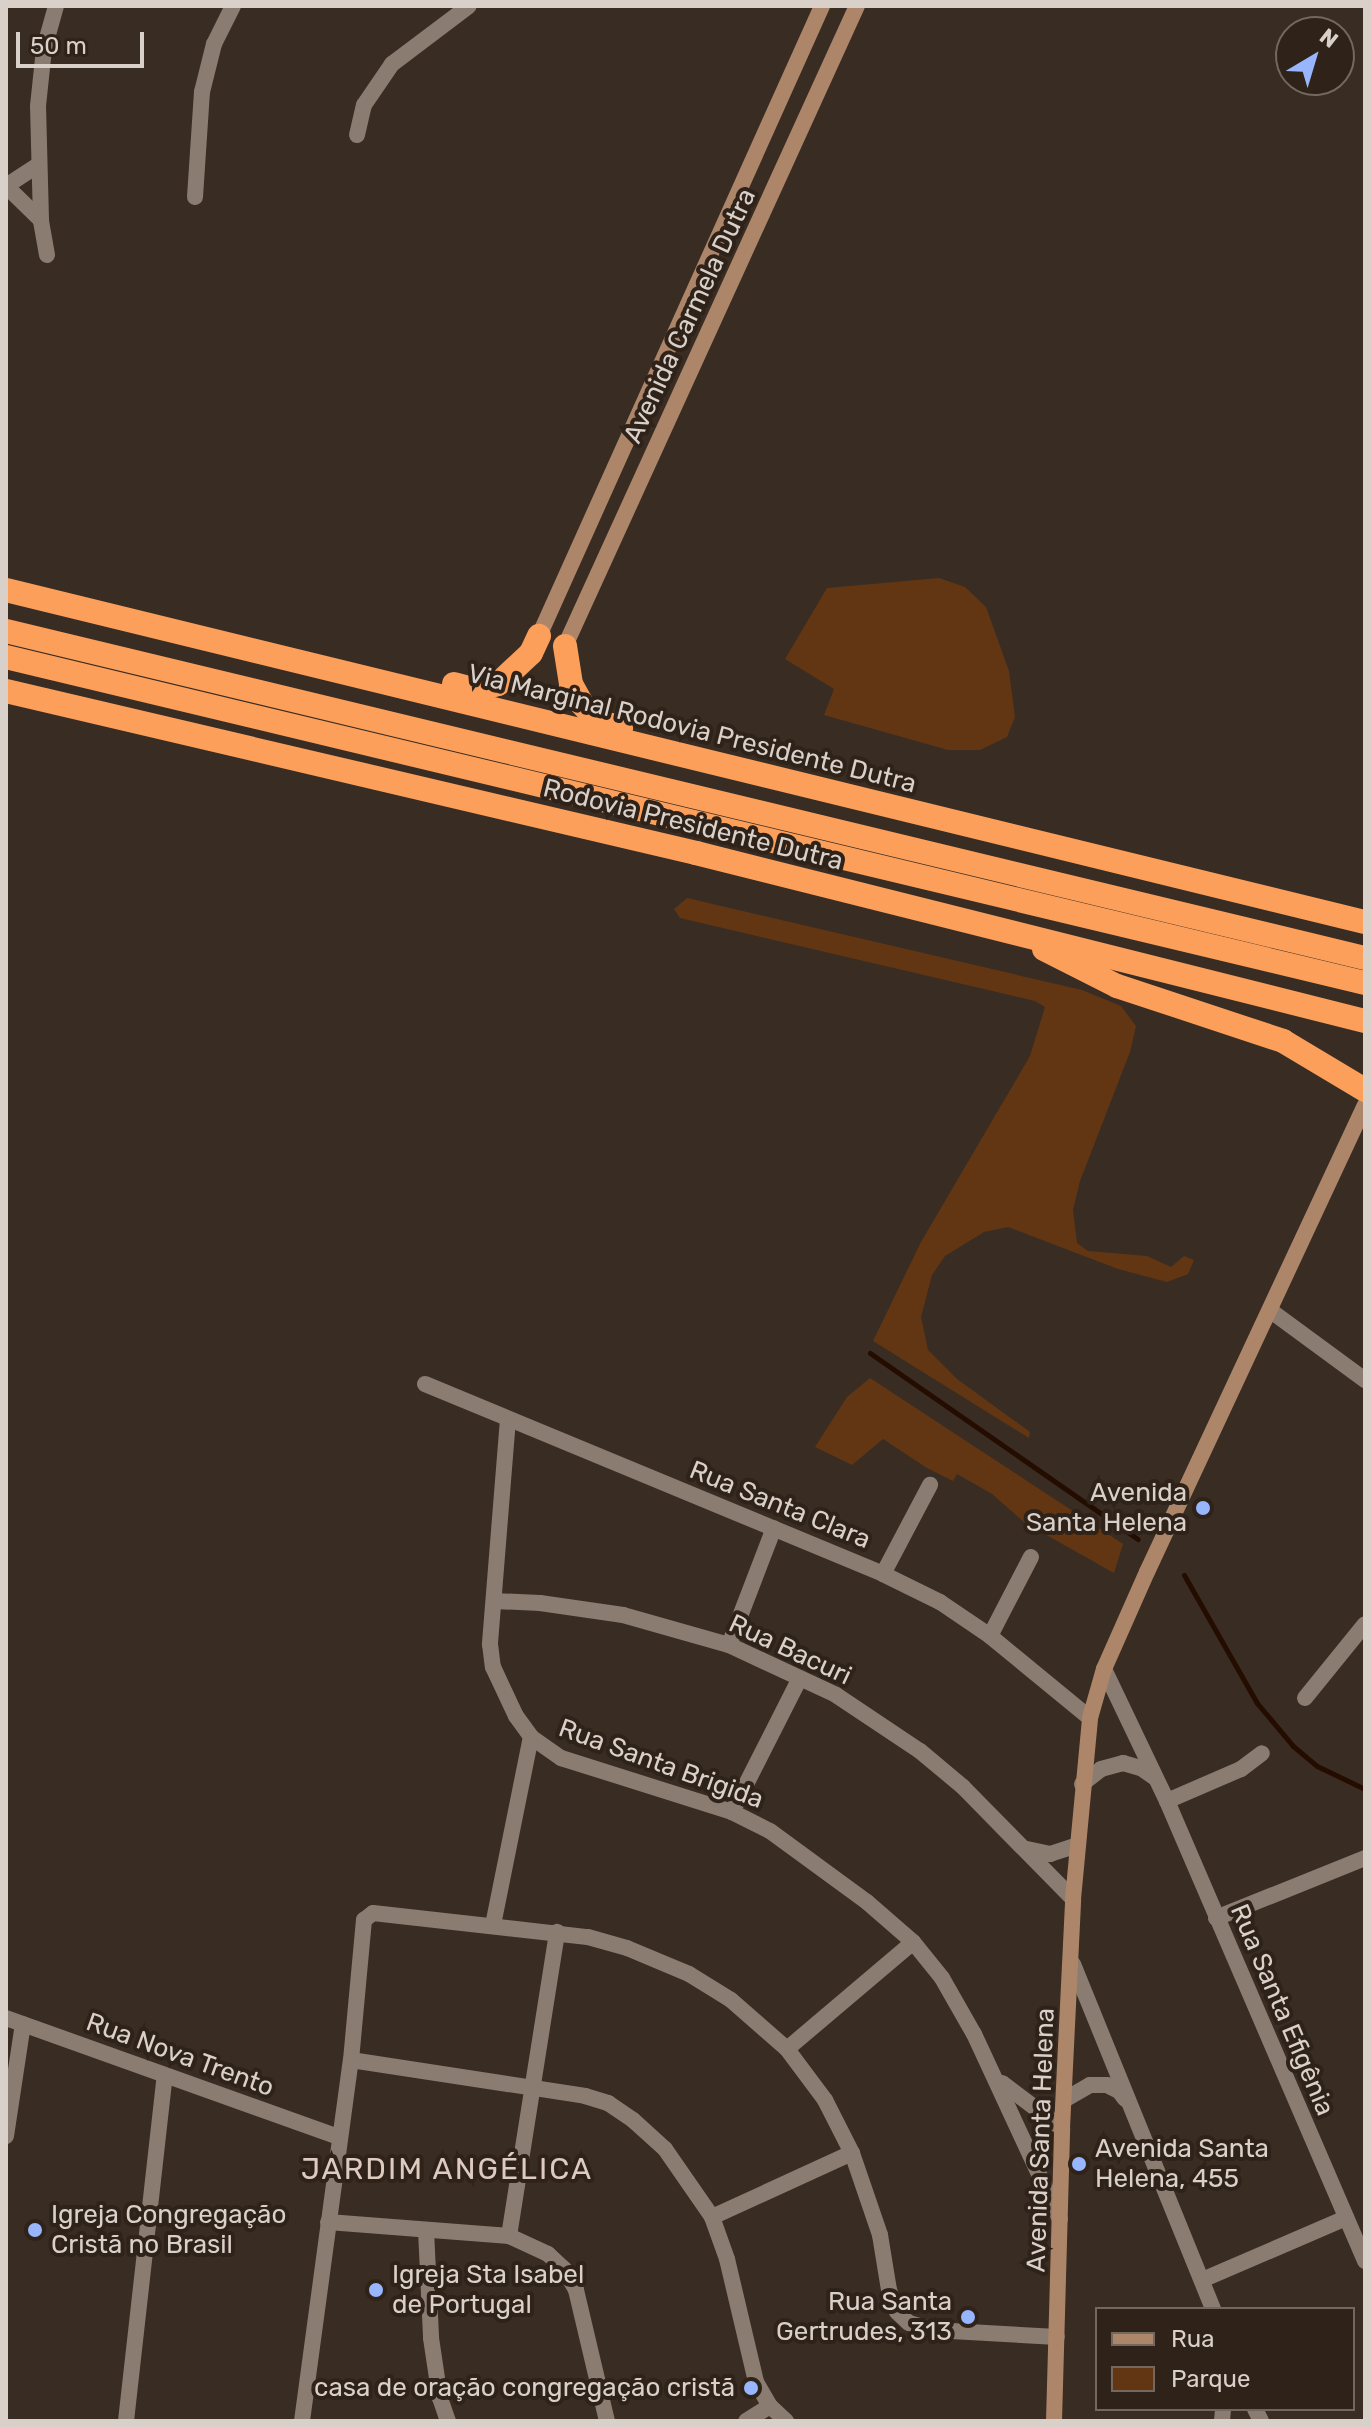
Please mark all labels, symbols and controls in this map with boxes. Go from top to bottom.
scale bar [20,16,148,66]
north arrow [1275,16,1355,96]
text: N [1314,23,1343,54]
text: 50 m [30,32,87,60]
street label: Avenida Carmela Dutra [617,184,763,448]
street label: Via Marginal Rodovia Presidente Dutra [464,658,920,800]
street label: Rodovia Presidente Dutra [540,773,846,877]
street label: Rua Santa Clara [685,1455,875,1555]
place label: Avenida Santa Helena [1026,1477,1187,1538]
marker: Avenida Santa Helena [1194,1499,1212,1517]
street label: Rua Bacuri [724,1608,856,1692]
street label: Rua Santa Brigida [554,1712,768,1816]
street label: Rua Santa Efigênia [1223,1900,1341,2120]
street label: Rua Nova Trento [81,2006,279,2104]
street label: Avenida Santa Helena [1021,2007,1061,2273]
place label: Avenida Santa Helena, 455 [1095,2133,1269,2194]
district label: JARDIM ANGÉLICA [301,2151,593,2187]
marker: Avenida Santa Helena, 455 [1070,2155,1088,2173]
place label: Igreja Congregação Cristã no Brasil [51,2199,286,2260]
marker: Igreja Congregação Cristã no Brasil [26,2221,44,2239]
place label: Igreja Sta Isabel de Portugal [392,2259,584,2320]
marker: Igreja Sta Isabel de Portugal [367,2281,385,2299]
place label: Rua Santa Gertrudes, 313 [776,2286,952,2348]
legend [1095,2307,1355,2411]
marker: Rua Santa Gertrudes, 313 [959,2308,977,2326]
text: Rua [1171,2325,1214,2353]
text: Parque [1171,2365,1250,2393]
place label: casa de oração congregação cristã [314,2372,735,2404]
marker: casa de oração congregação cristã [742,2379,760,2397]

